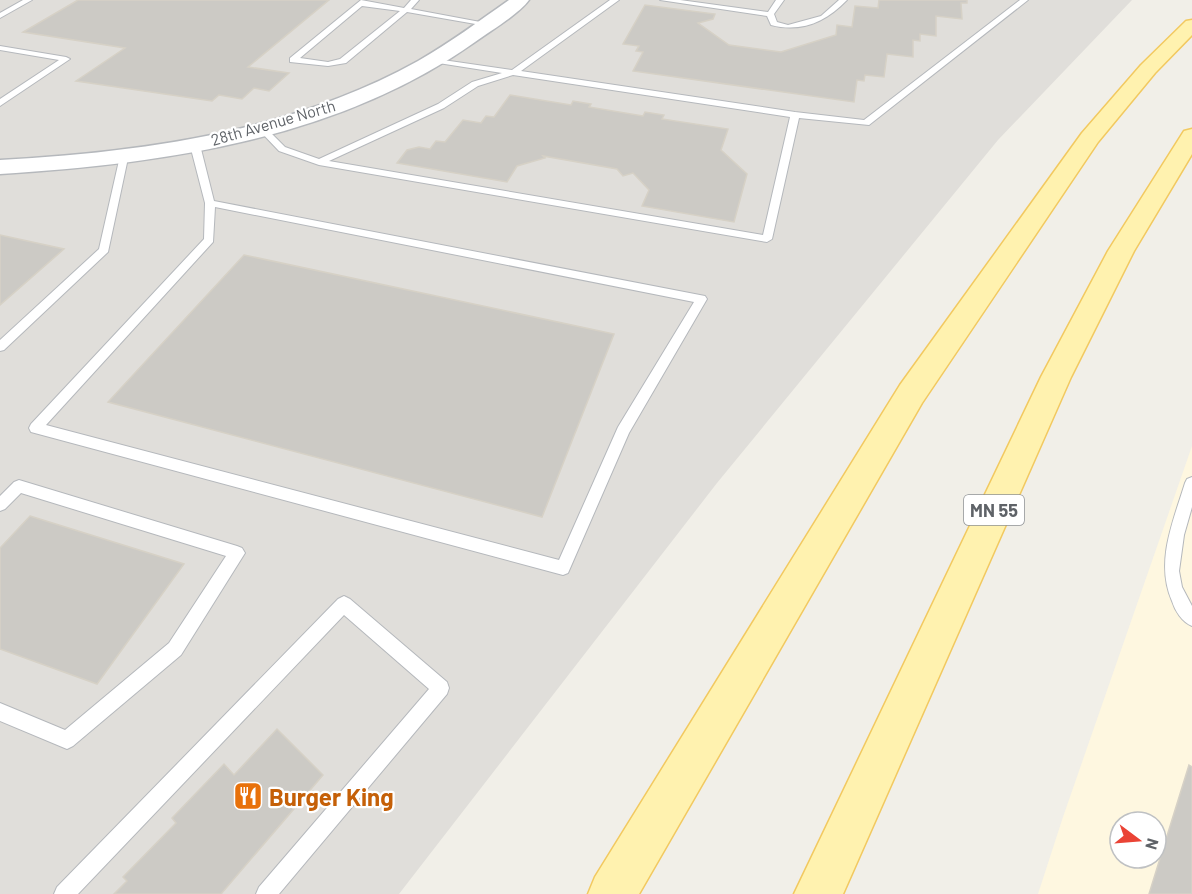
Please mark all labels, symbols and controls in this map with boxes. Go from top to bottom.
street label: 28th Avenue North [209,95,337,149]
road number: MN 55 [964,495,1024,525]
restaurant icon: Burger King [232,780,264,812]
place label: Burger King [269,782,394,811]
north arrow [1108,810,1168,870]
text: N [1142,837,1163,852]

